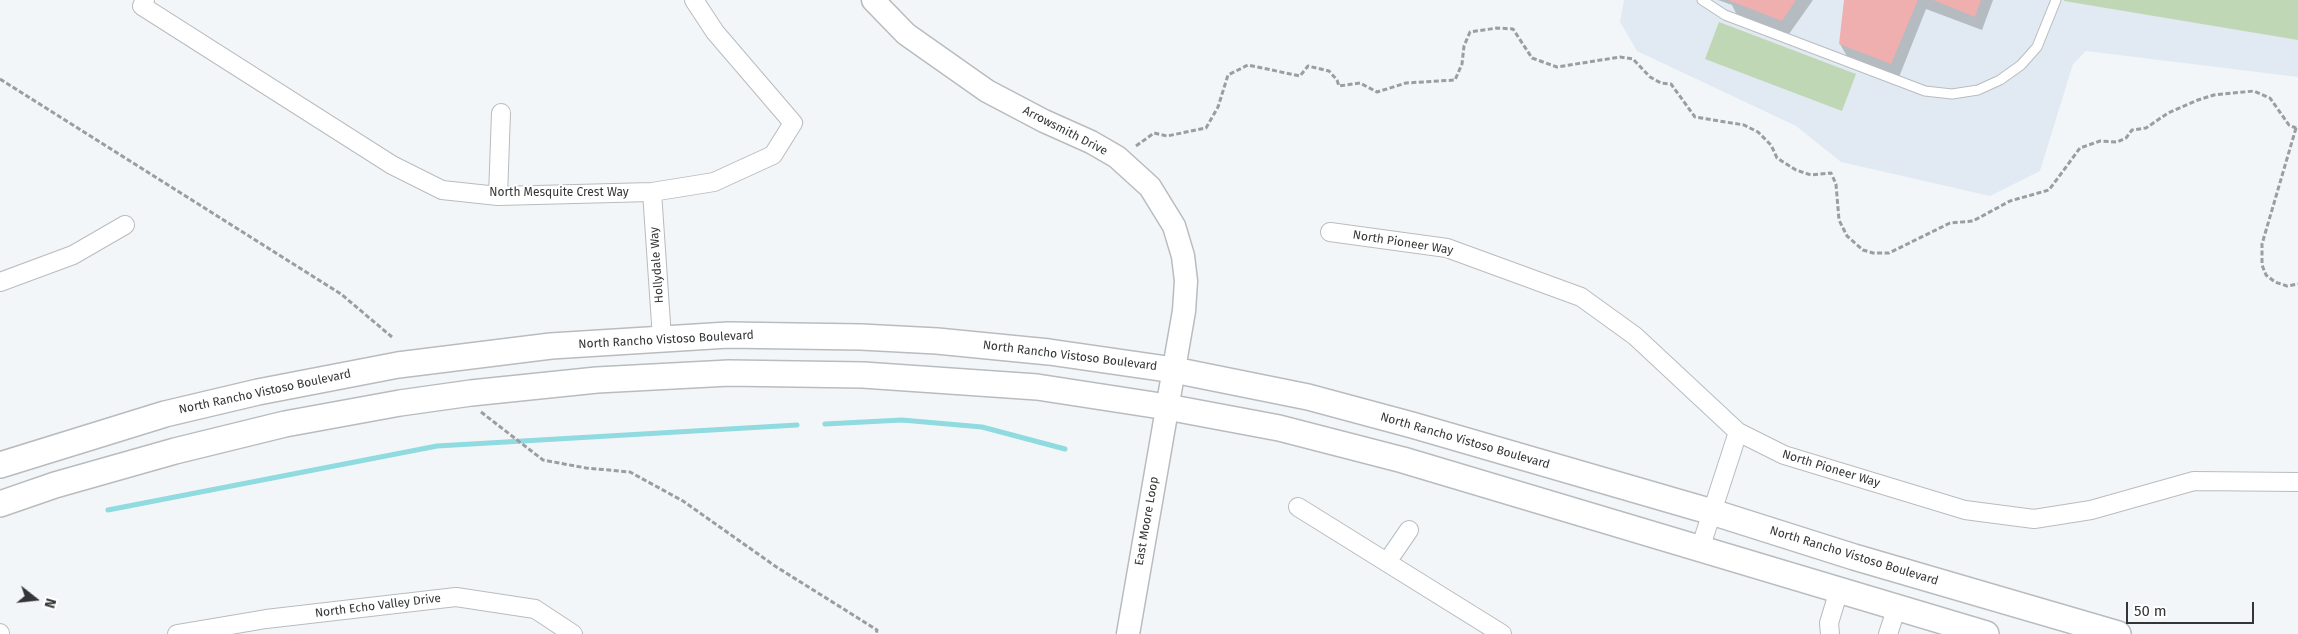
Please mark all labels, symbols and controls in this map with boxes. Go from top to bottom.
street label: Arrowsmith Drive [1020,103,1110,159]
street label: North Mesquite Crest Way [489,186,629,200]
street label: Hollydale Way [647,226,667,304]
street label: North Pioneer Way [1352,228,1454,258]
street label: North Rancho Vistoso Boulevard [578,328,754,352]
street label: North Rancho Vistoso Boulevard [982,338,1158,374]
street label: North Rancho Vistoso Boulevard [178,367,352,417]
street label: North Rancho Vistoso Boulevard [1379,410,1551,472]
street label: North Pioneer Way [1780,447,1882,491]
street label: East Moore Loop [1132,475,1162,567]
street label: North Rancho Vistoso Boulevard [1768,523,1940,589]
north arrow [10,574,60,624]
street label: North Echo Valley Drive [314,591,442,621]
scale bar [2128,592,2256,624]
text: N [40,596,59,610]
text: 50 m [2134,602,2167,620]

